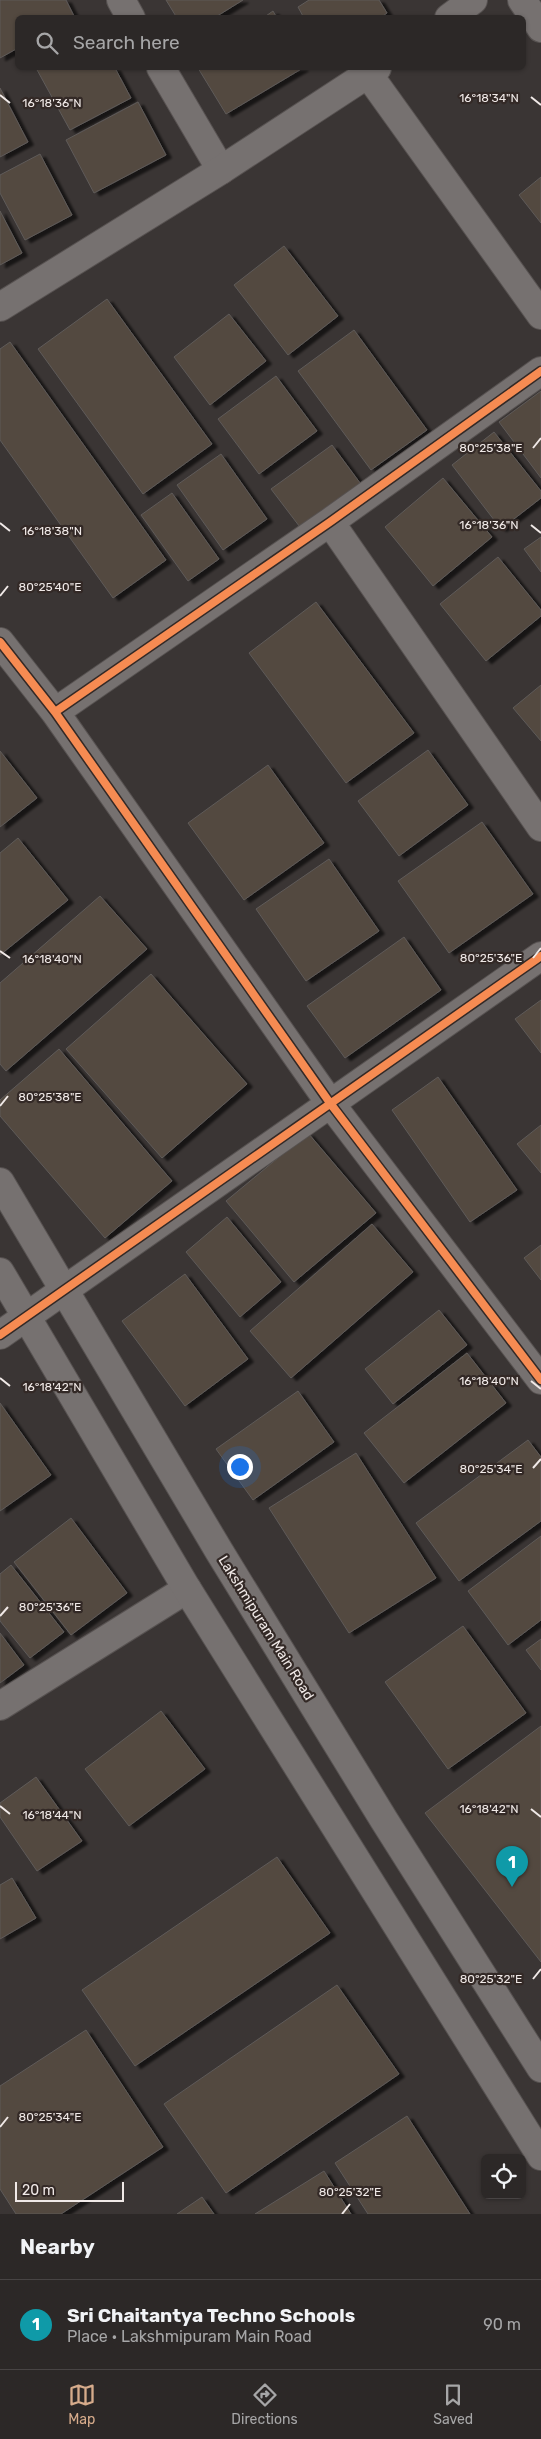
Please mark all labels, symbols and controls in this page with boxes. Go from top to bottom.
search box [15,15,526,70]
icon: search [33,29,61,57]
text: Search here [73,31,180,54]
text: 16°18'34"N [459,91,519,105]
text: 16°18'36"N [22,96,82,110]
text: 80°25'38"E [459,441,523,455]
text: 16°18'36"N [459,518,519,532]
text: 16°18'38"N [22,524,82,538]
text: 80°25'40"E [19,580,81,594]
text: 80°25'36"E [460,951,522,965]
text: 16°18'40"N [22,952,82,966]
text: 80°25'38"E [18,1090,82,1104]
text: 16°18'40"N [459,1374,519,1388]
text: 16°18'42"N [22,1380,82,1394]
your location [227,1454,253,1480]
text: 80°25'34"E [460,1462,522,1476]
street label: Lakshmipuram Main Road [215,1553,317,1703]
text: 80°25'36"E [19,1600,81,1614]
text: 16°18'42"N [459,1802,519,1816]
text: 16°18'44"N [22,1808,82,1822]
pin: 1 [496,1846,528,1887]
text: 80°25'32"E [460,1972,522,1986]
text: 80°25'34"E [19,2110,81,2124]
map controls [481,2154,526,2199]
button: locate [481,2154,526,2199]
scale bar [15,2179,124,2202]
text: 20 m [22,2182,55,2199]
text: 80°25'32"E [319,2185,381,2199]
text: Nearby [20,2234,95,2259]
text: Sri Chaitantya Techno Schools [67,2304,355,2327]
text: 1 [32,2315,40,2334]
text: 90 m [483,2315,521,2334]
text: Place · Lakshmipuram Main Road [67,2327,312,2346]
tab: Map [68,2381,96,2428]
tab: Directions [231,2381,298,2428]
tab: Saved [433,2381,473,2428]

